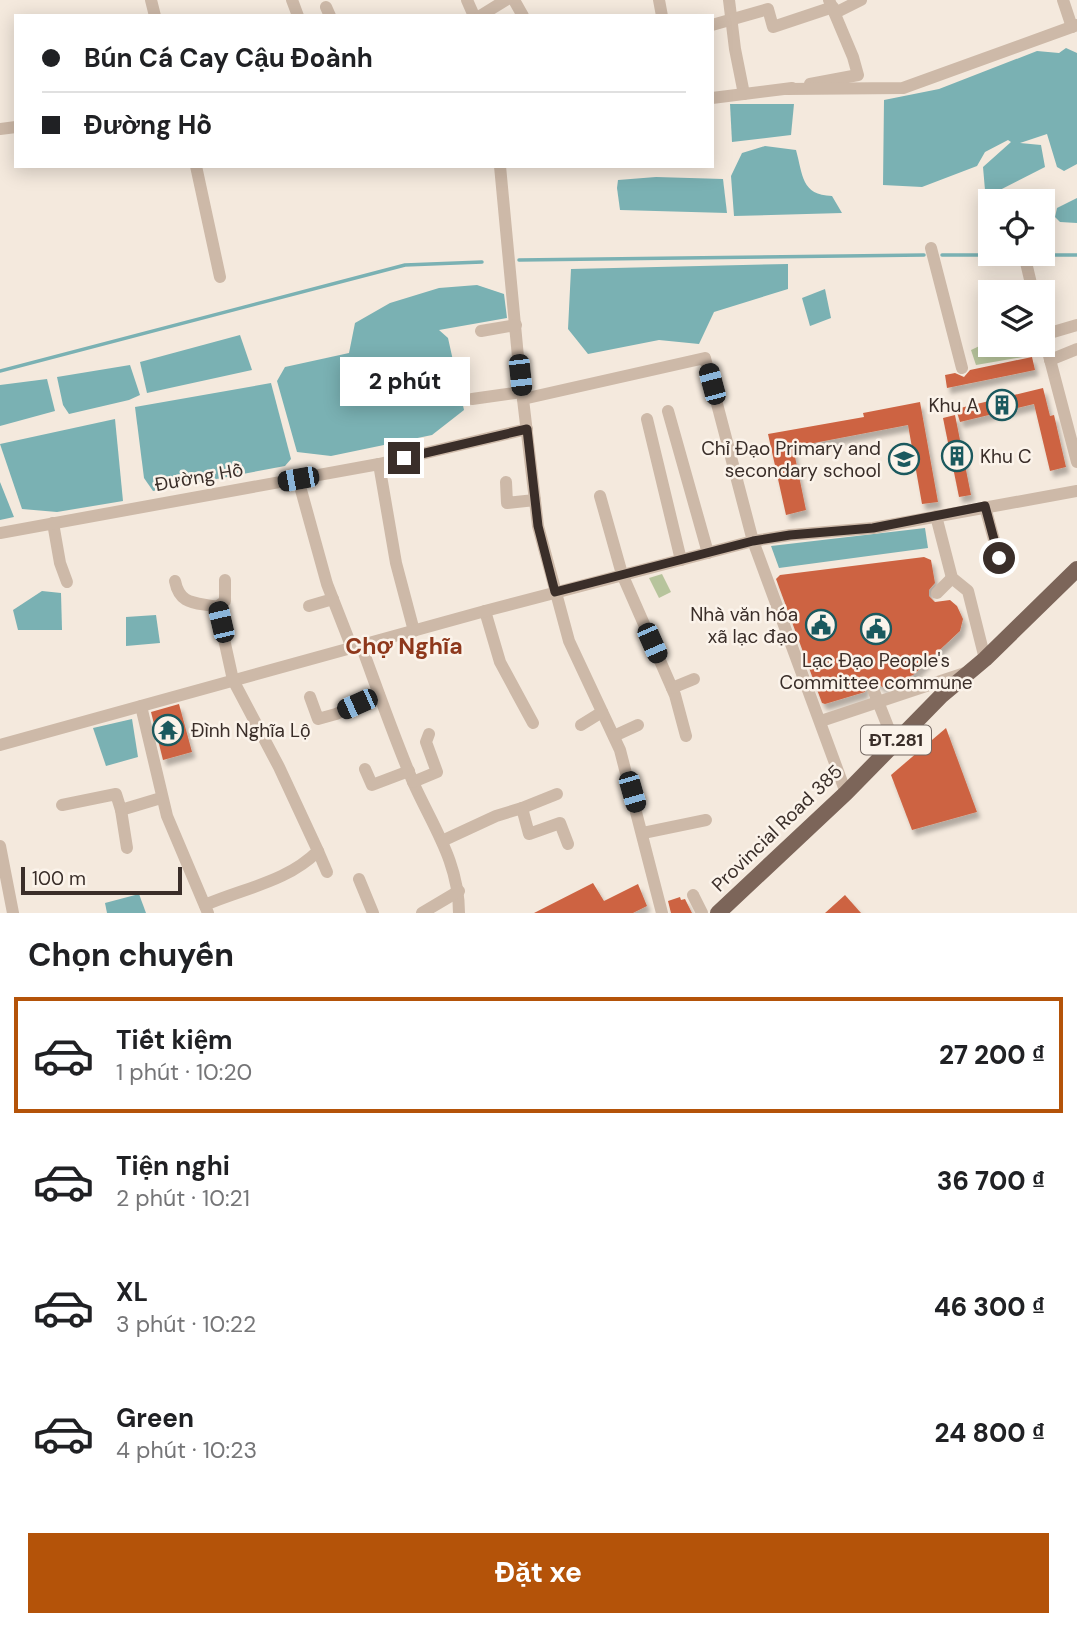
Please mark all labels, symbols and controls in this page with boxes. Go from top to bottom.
text: Bún Cá Cay Cậu Đoành [84,41,373,75]
text: Đường Hồ [84,108,212,142]
map controls [978,189,1055,357]
button: locate [978,189,1055,266]
button: layers [978,280,1055,357]
car [508,353,533,397]
callout: 2 phút [339,356,469,406]
car [697,361,728,407]
text: 2 phút [369,366,441,396]
building icon: Khu A [985,388,1019,422]
place label: Khu A [928,393,979,418]
place label: Chỉ Đạo Primary and secondary school [701,436,881,483]
building icon: Khu C [940,439,974,473]
route end [388,442,420,474]
school or university icon: Chỉ Đạo Primary and secondary school [887,442,921,476]
place label: Khu C [980,444,1032,469]
street label: Đường Hồ [153,457,245,497]
car [276,465,321,493]
route start [983,542,1015,574]
car [207,599,236,645]
place label: Nhà văn hóa xã lạc đạo [690,602,798,649]
public building icon: Nhà văn hóa xã lạc đạo [804,608,838,642]
public building icon: Lạc Đạo People's Committee commune [859,612,893,646]
car [634,620,671,666]
district label: Chợ Nghĩa [345,631,463,661]
place label: Lạc Đạo People's Committee commune [779,648,973,695]
car [334,686,381,722]
temple icon: Đình Nghĩa Lộ [151,713,185,747]
place label: Đình Nghĩa Lộ [191,718,310,743]
road number: ĐT.281 [861,726,931,754]
street label: Provincial Road 385 [706,759,848,897]
car [617,769,648,815]
scale bar [21,864,182,896]
text: 100 m [32,866,86,891]
text: Chọn chuyến [28,934,234,976]
text: Tiết kiệm [116,1023,233,1057]
icon: car [32,1024,95,1087]
text: 27 200 ₫ [939,1038,1045,1072]
text: 1 phút · 10:20 [116,1057,252,1087]
text: Tiện nghi [116,1149,230,1183]
icon: car [32,1150,95,1213]
text: 36 700 ₫ [937,1164,1045,1198]
text: 2 phút · 10:21 [116,1183,250,1213]
text: XL [116,1275,148,1309]
icon: car [32,1276,95,1339]
text: 46 300 ₫ [934,1290,1045,1324]
text: 3 phút · 10:22 [116,1309,256,1339]
text: Green [116,1401,194,1435]
icon: car [32,1402,95,1465]
text: 24 800 ₫ [934,1416,1045,1450]
text: 4 phút · 10:23 [116,1435,257,1465]
button: Đặt xe [28,1533,1049,1613]

